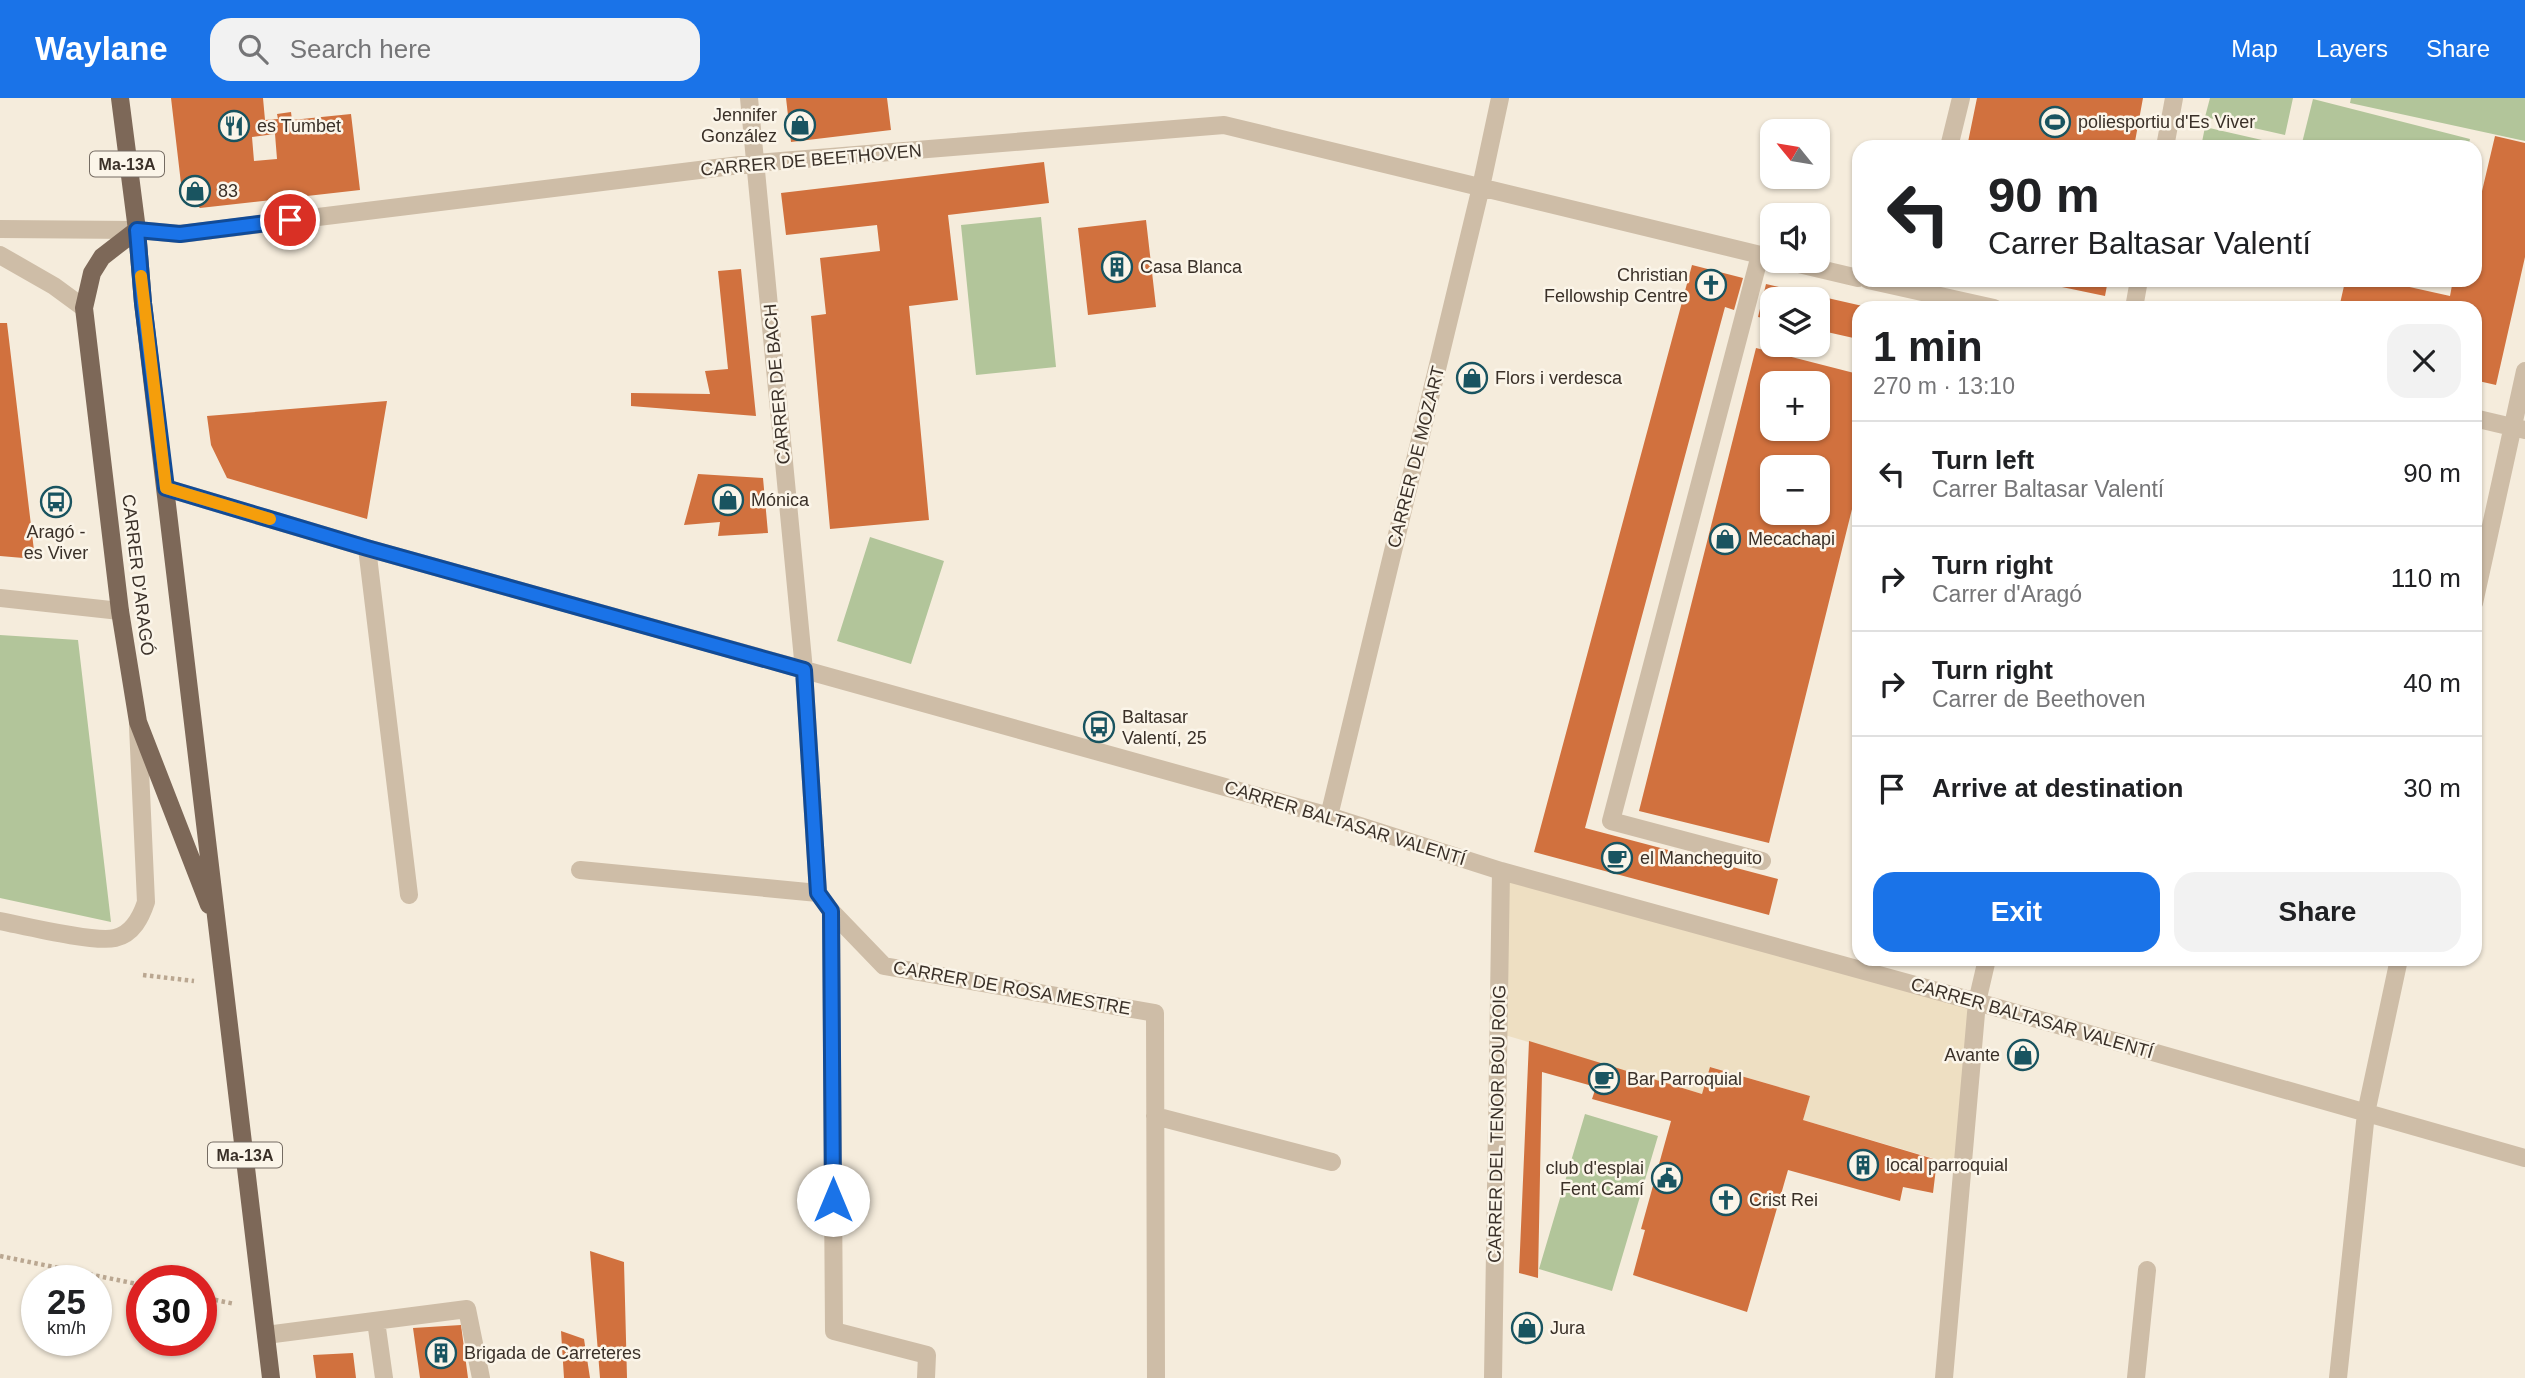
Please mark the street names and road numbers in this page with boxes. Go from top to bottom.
street label: CARRER DE BEETHOVEN [700,140,922,180]
road number: Ma-13A [90,152,164,176]
street label: CARRER DE BACH [760,303,794,465]
street label: CARRER DE MOZART [1384,364,1448,550]
street label: CARRER D'ARAGÓ [118,493,159,657]
street label: CARRER BALTASAR VALENTÍ [1222,777,1468,869]
street label: CARRER DE ROSA MESTRE [892,957,1132,1019]
street label: CARRER BALTASAR VALENTÍ [1909,974,2155,1062]
street label: CARRER DEL TENOR BOU ROIG [1485,985,1509,1263]
road number: Ma-13A [208,1142,282,1168]

